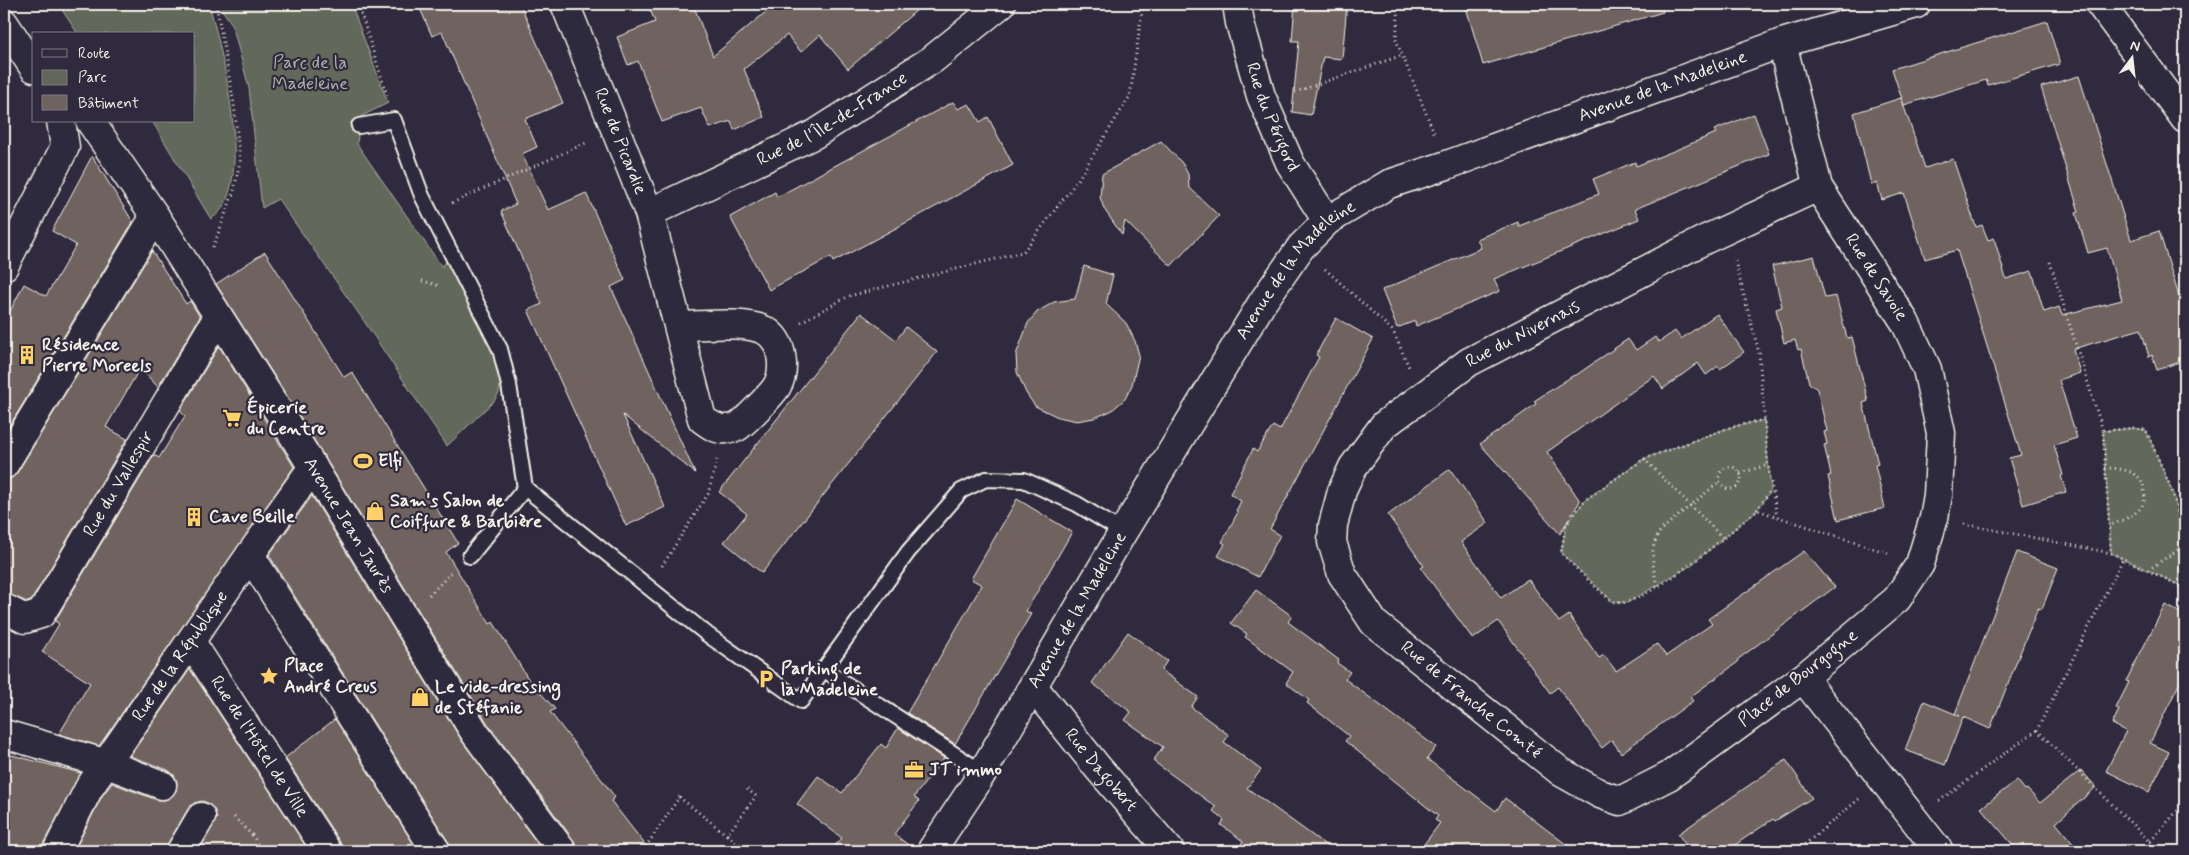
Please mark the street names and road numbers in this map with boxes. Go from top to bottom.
street label: Avenue de la Madeleine [1575,45,1750,128]
street label: Rue du Périgord [1240,60,1305,177]
street label: Rue de l'Île-de-France [753,66,912,172]
street label: Rue de Picardie [588,84,652,198]
street label: Avenue de la Madeleine [1230,194,1360,344]
street label: Rue de Savoie [1839,229,1913,326]
street label: Rue du Nivernais [1462,294,1584,374]
street label: Rue du Vallespir [78,426,160,541]
street label: Avenue Jean Jaurès [298,453,399,598]
street label: Avenue de la Madeleine [1022,527,1133,693]
street label: Rue de la République [126,586,234,726]
street label: Place de Bourgogne [1733,623,1864,734]
street label: Rue de Franche Comté [1395,636,1547,764]
street label: Rue de l'Hôtel de Ville [204,671,314,822]
street label: Rue Dagobert [1059,723,1143,817]

